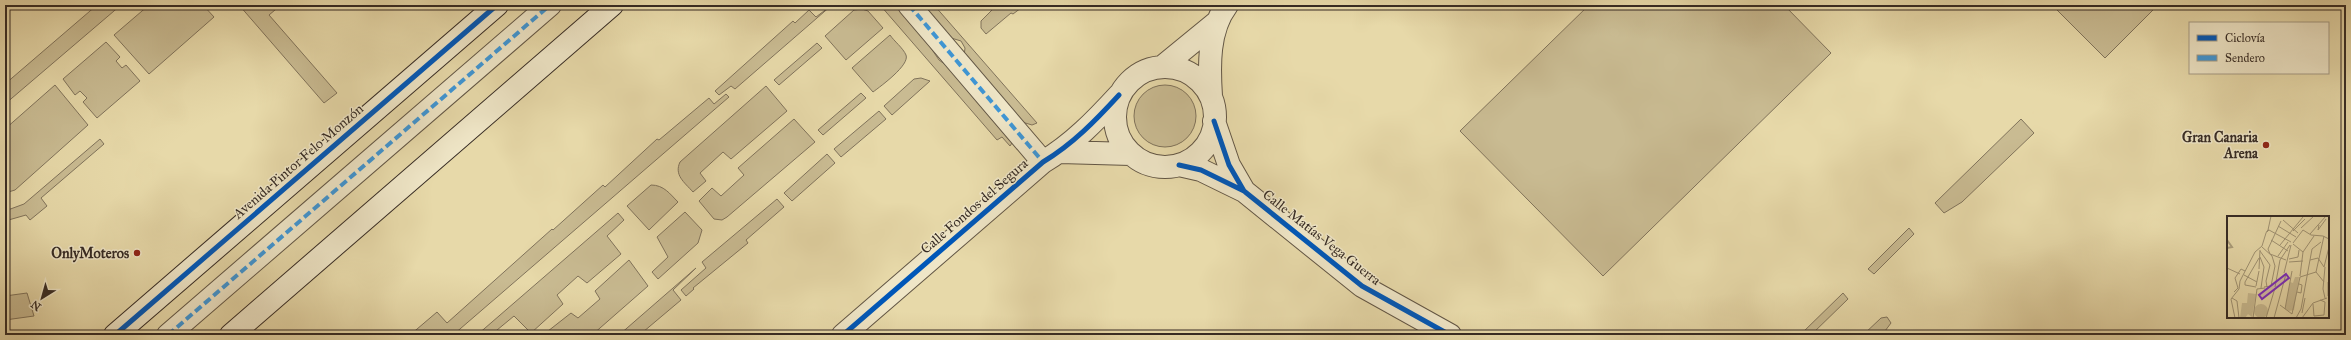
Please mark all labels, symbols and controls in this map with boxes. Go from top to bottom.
legend [2189,22,2329,74]
text: Ciclovía [2225,31,2266,45]
text: Sendero [2225,51,2265,65]
street label: Avenida Pintor Felo Monzón [229,100,367,223]
place label: Gran Canaria Arena [2182,129,2259,162]
marker: Gran Canaria Arena [2261,140,2271,150]
street label: Calle Fondos del Segura [917,155,1031,258]
street label: Calle Matías Vega Guerra [1259,186,1384,289]
inset map [2227,216,2329,318]
place label: OnlyMoteros [51,245,129,263]
marker: OnlyMoteros [132,248,142,258]
north arrow [22,278,62,318]
text: N [28,297,44,314]

